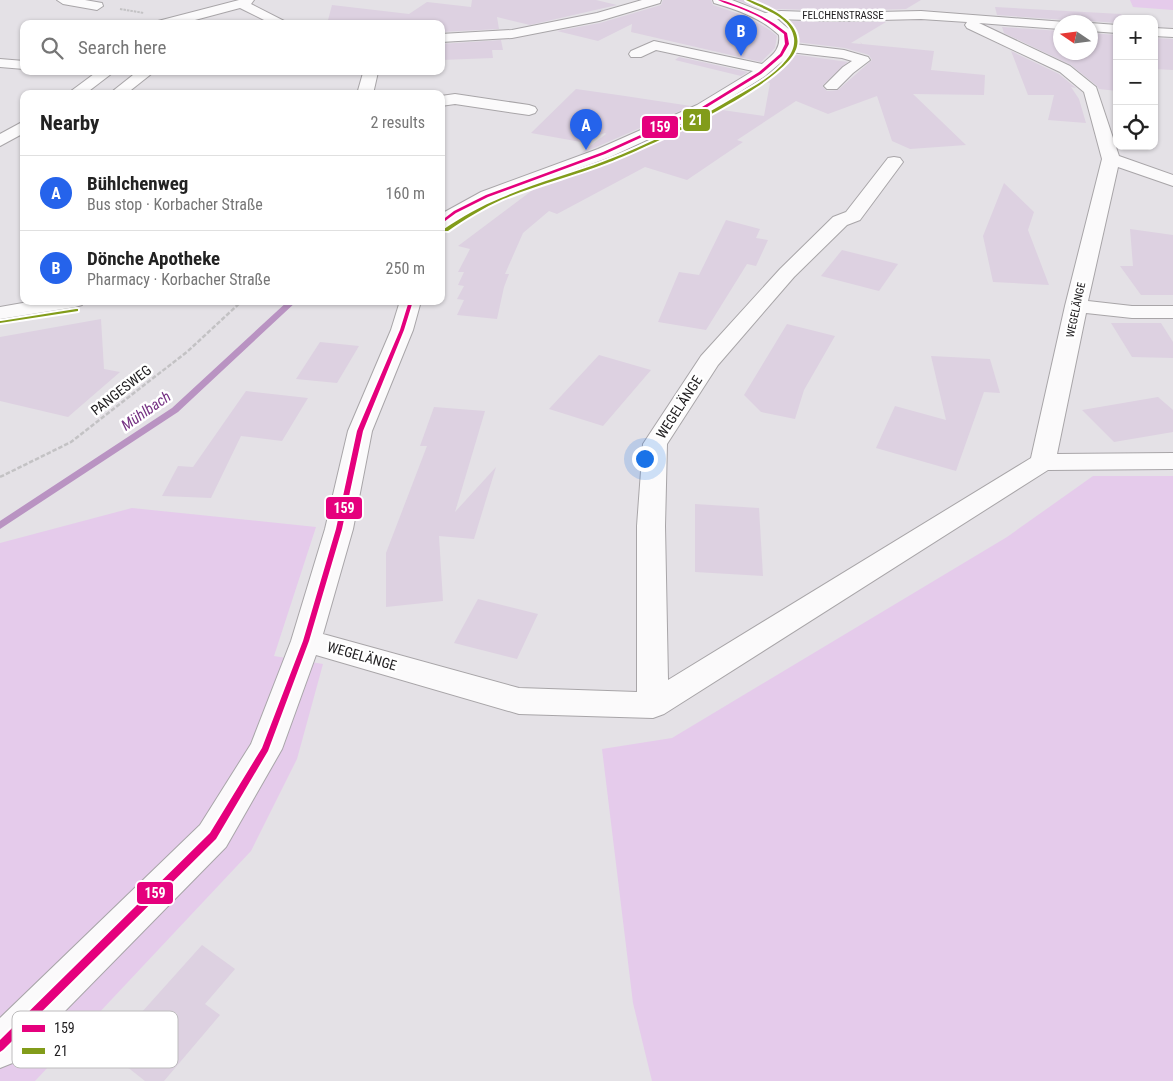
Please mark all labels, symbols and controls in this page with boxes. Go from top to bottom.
street label: FELCHENSTRASSE [802,9,884,22]
pin: B [725,15,757,56]
north arrow [1053,15,1098,60]
map controls [1113,15,1158,150]
button: + [1113,15,1158,60]
search box [20,20,445,75]
icon: search [38,34,66,62]
text: Search here [78,36,166,59]
button: − [1113,60,1158,105]
button: locate [1113,105,1158,150]
line badge: 21 [682,108,711,132]
pin: A [570,109,602,150]
text: Nearby [40,111,99,135]
text: 21 [689,112,703,128]
text: 2 results [370,113,425,132]
line badge: 159 [641,115,679,139]
text: 159 [649,119,671,135]
text: Bühlchenweg [87,172,188,195]
text: A [51,184,61,203]
text: 160 m [386,184,425,203]
text: Bus stop · Korbacher Straße [87,195,263,214]
text: Dönche Apotheke [87,247,220,270]
text: B [52,259,60,278]
text: 250 m [386,259,425,278]
text: Pharmacy · Korbacher Straße [87,270,270,289]
street label: WEGELÄNGE [1064,281,1088,339]
street label: PANGESWEG [88,362,154,418]
street label: WEGELÄNGE [653,373,705,441]
water label: Mühlbach [118,387,174,435]
your location [632,446,658,472]
line badge: 159 [325,496,363,520]
text: 159 [333,500,355,516]
street label: WEGELÄNGE [325,638,399,674]
line badge: 159 [136,881,174,905]
text: 159 [144,885,166,901]
legend [12,1011,178,1068]
text: 159 [54,1020,75,1036]
text: 21 [54,1043,68,1059]

